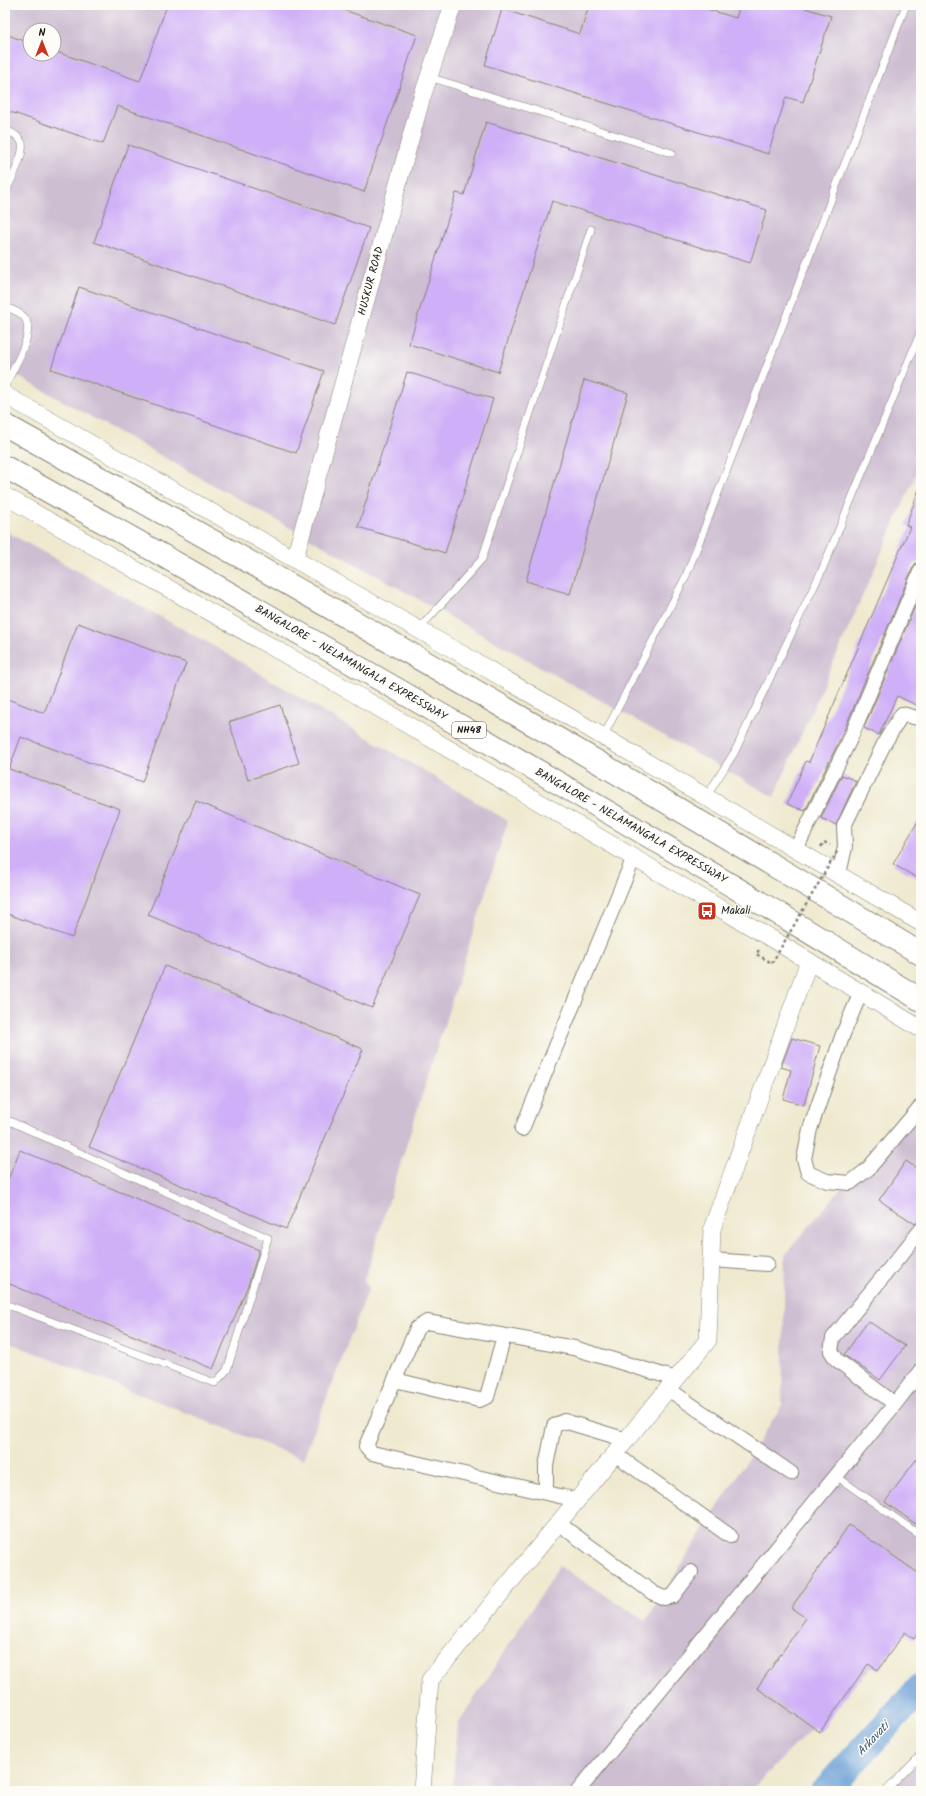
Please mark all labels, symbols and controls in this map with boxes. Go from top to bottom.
north arrow [22,22,62,62]
text: N [39,24,46,42]
street label: HUSKUR ROAD [353,245,389,317]
street label: BANGALORE - NELAMANGALA EXPRESSWAY [252,600,451,726]
road number: NH48 [452,722,486,738]
street label: BANGALORE - NELAMANGALA EXPRESSWAY [532,763,731,889]
bus stop icon: Makali [696,900,718,922]
place label: Makali [721,902,751,920]
water label: Arkavati [852,1715,896,1760]

